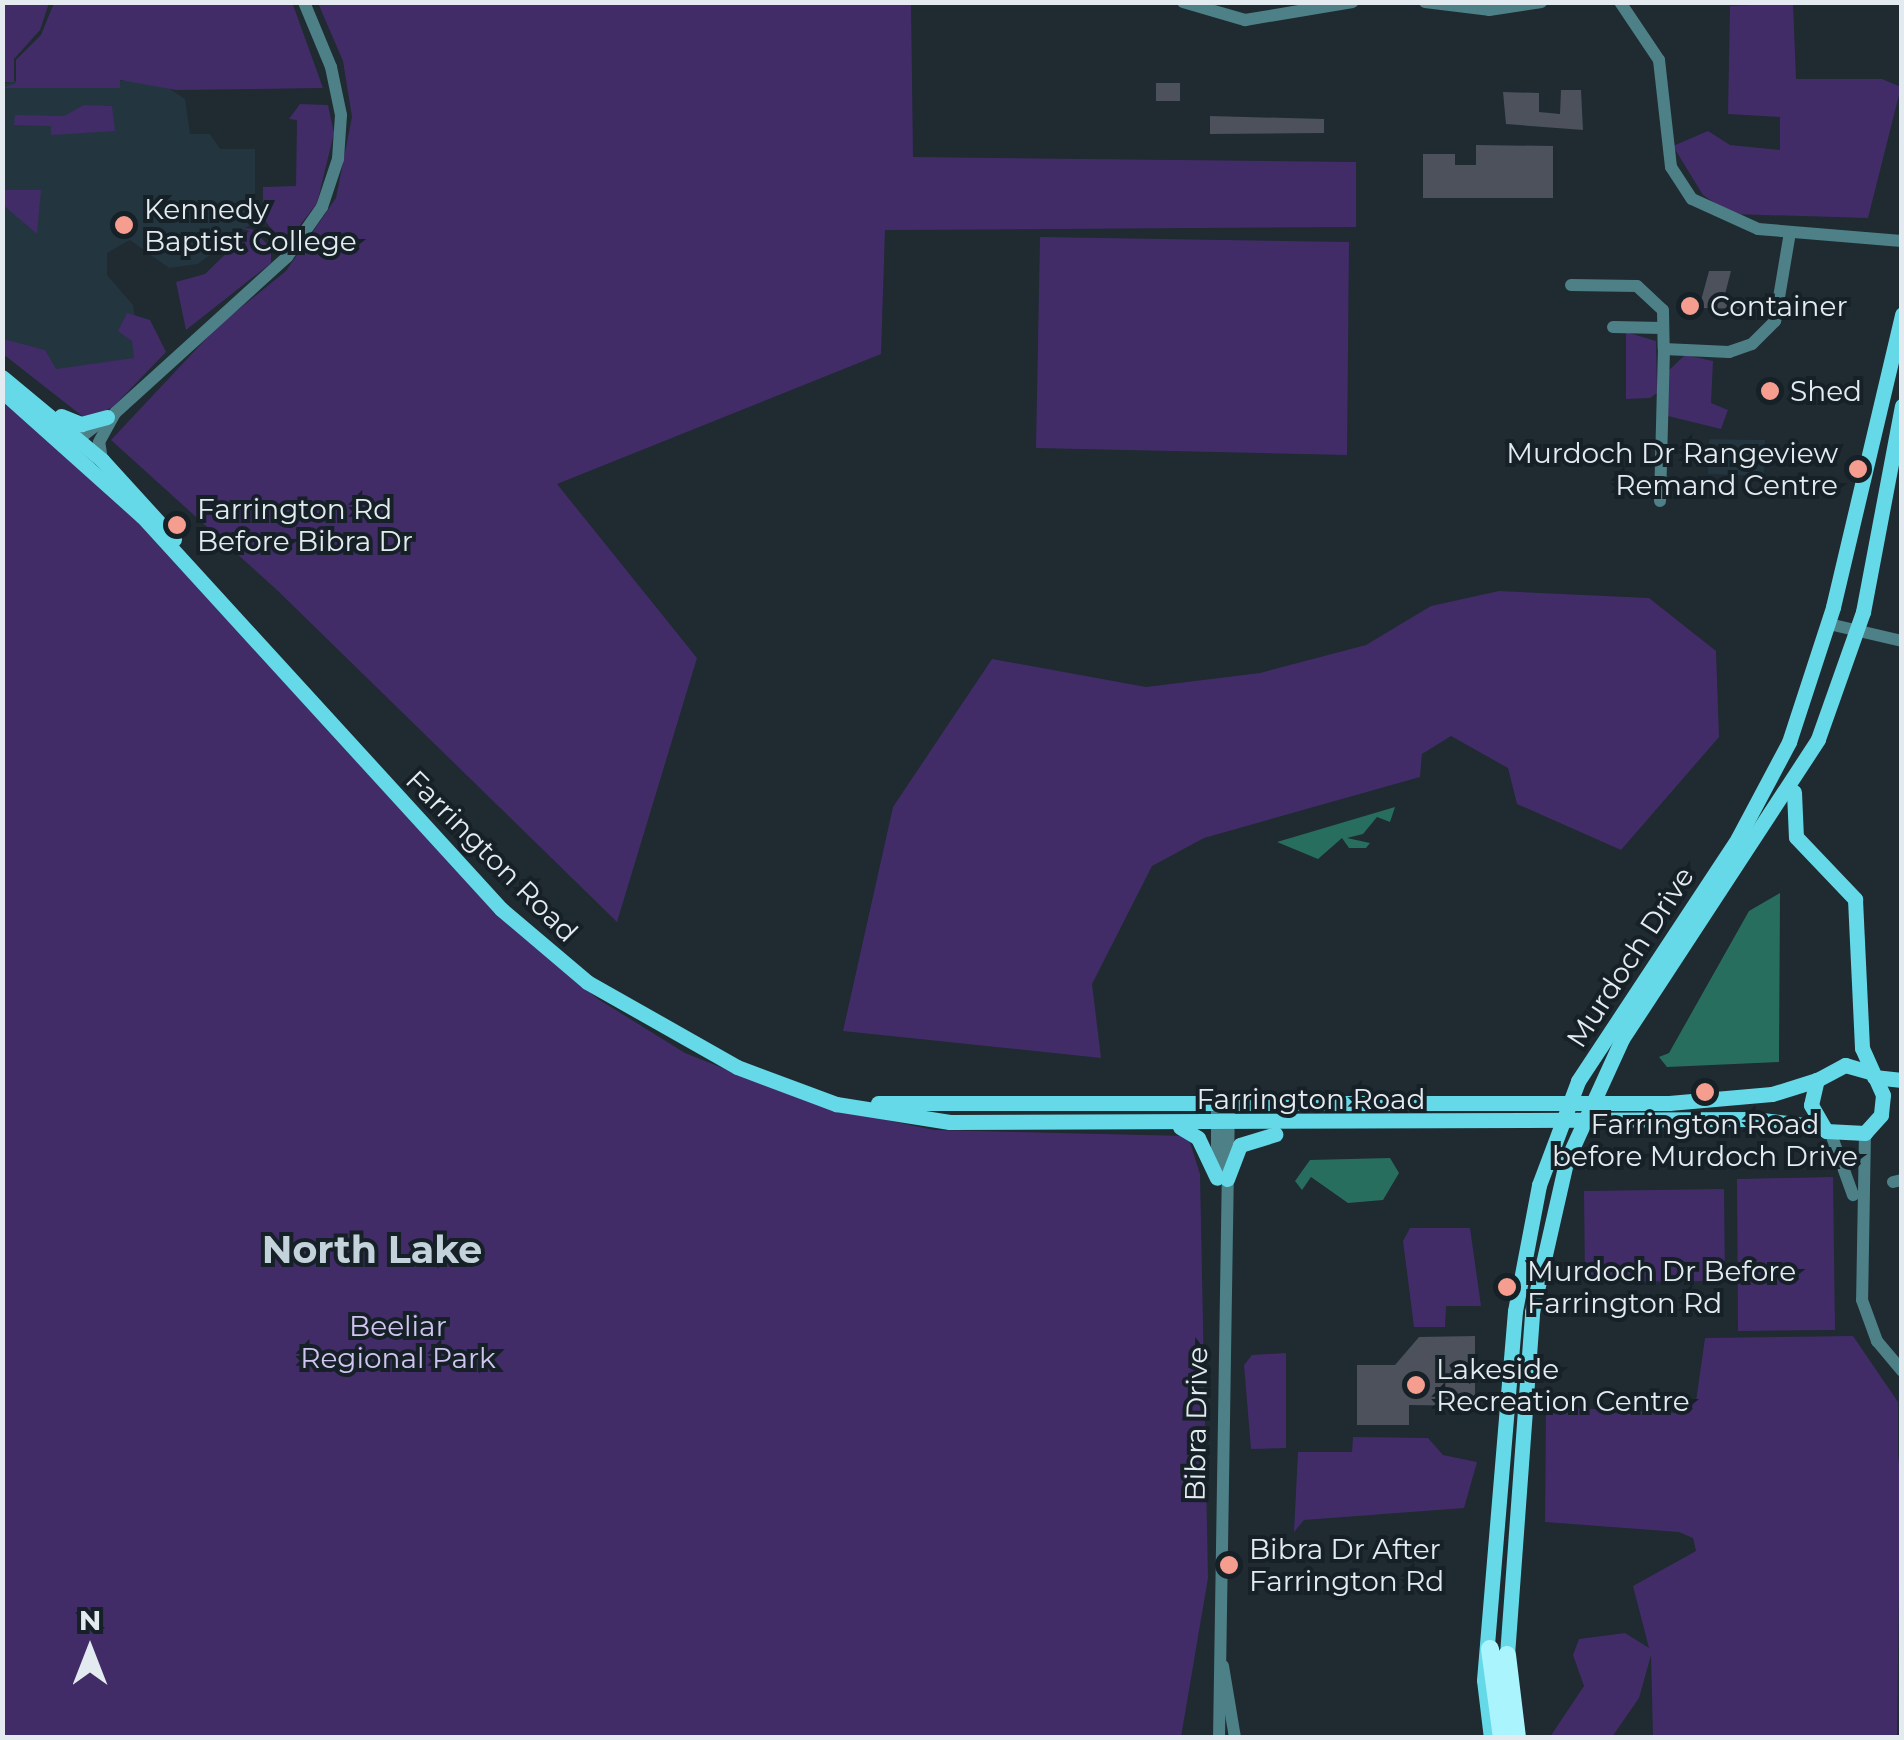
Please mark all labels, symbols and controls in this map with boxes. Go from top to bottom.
place label: Kennedy Baptist College [144,192,357,258]
marker: Kennedy Baptist College [113,214,135,236]
place label: Container [1710,289,1848,323]
marker: Container [1679,295,1701,317]
place label: Shed [1790,374,1862,408]
marker: Shed [1759,380,1781,402]
place label: Murdoch Dr Rangeview Remand Centre [1506,436,1838,502]
marker: Murdoch Dr Rangeview Remand Centre [1847,458,1869,480]
place label: Farrington Rd Before Bibra Dr [197,492,413,558]
marker: Farrington Rd Before Bibra Dr [166,514,188,536]
street label: Farrington Road [399,763,585,949]
street label: Murdoch Drive [1559,861,1701,1053]
marker: Farrington Road before Murdoch Drive [1694,1081,1716,1103]
street label: Farrington Road [1196,1082,1426,1116]
place label: Farrington Road before Murdoch Drive [1552,1107,1858,1173]
district label: North Lake [262,1227,482,1273]
place label: Murdoch Dr Before Farrington Rd [1527,1254,1796,1320]
marker: Murdoch Dr Before Farrington Rd [1496,1276,1518,1298]
park label: Beeliar Regional Park [300,1309,496,1375]
street label: Bibra Drive [1178,1346,1214,1502]
place label: Lakeside Recreation Centre [1436,1352,1690,1418]
marker: Lakeside Recreation Centre [1405,1374,1427,1396]
place label: Bibra Dr After Farrington Rd [1249,1532,1444,1598]
marker: Bibra Dr After Farrington Rd [1218,1554,1240,1576]
north arrow [40,1600,140,1700]
text: N [79,1603,101,1637]

